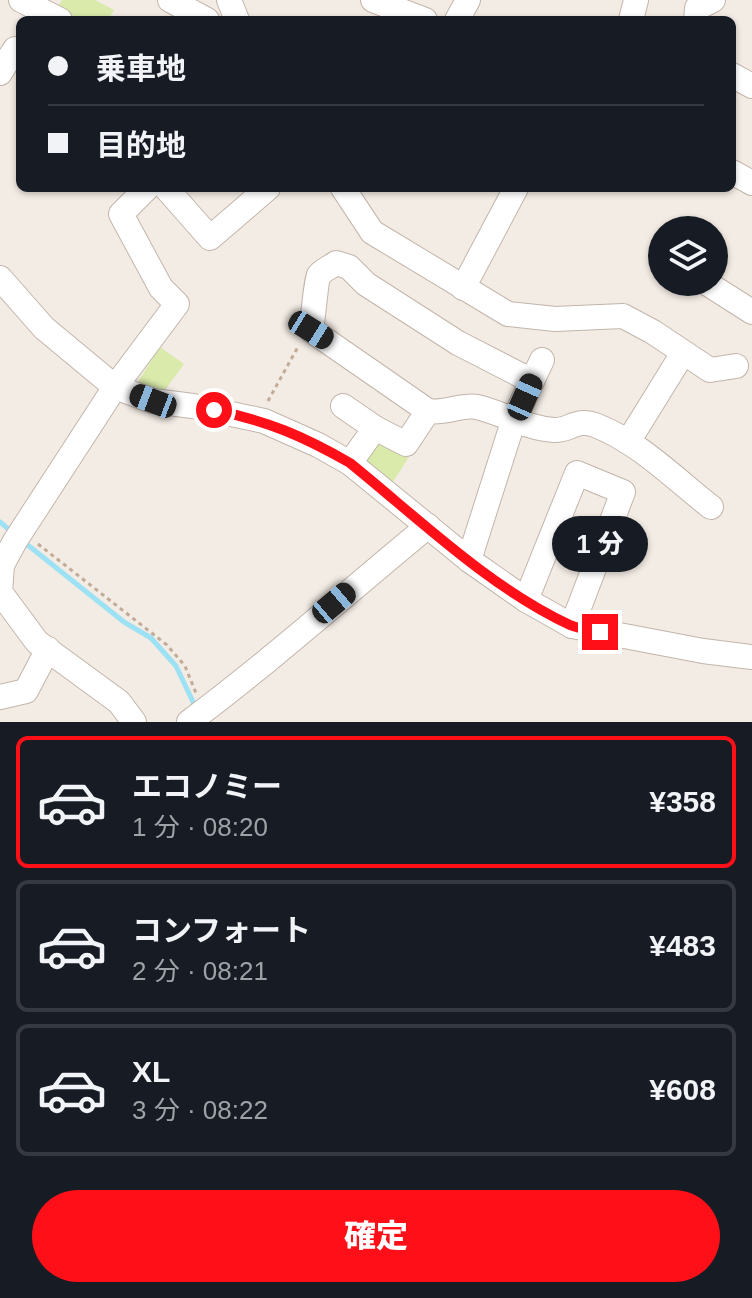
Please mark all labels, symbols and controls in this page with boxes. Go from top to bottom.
text: 乗車地 [96,52,186,85]
text: 目的地 [96,129,186,162]
map controls [648,216,728,296]
button: layers [648,216,728,296]
car [284,307,338,353]
car [504,370,546,424]
car [126,381,180,421]
route start [196,392,232,428]
callout: 1 分 [552,516,648,572]
text: 1 分 [576,529,624,559]
car [308,578,360,628]
route end [582,614,618,650]
icon: car [36,766,108,838]
text: エコノミー [132,770,282,803]
text: ¥358 [649,785,716,818]
text: 1 分 · 08:20 [132,812,268,842]
icon: car [36,910,108,982]
text: コンフォート [132,914,311,947]
text: ¥483 [649,929,716,962]
text: 2 分 · 08:21 [132,956,268,986]
icon: car [36,1054,108,1126]
text: XL [132,1055,170,1088]
text: ¥608 [649,1073,716,1106]
text: 3 分 · 08:22 [132,1095,268,1125]
button: 確定 [32,1190,720,1282]

